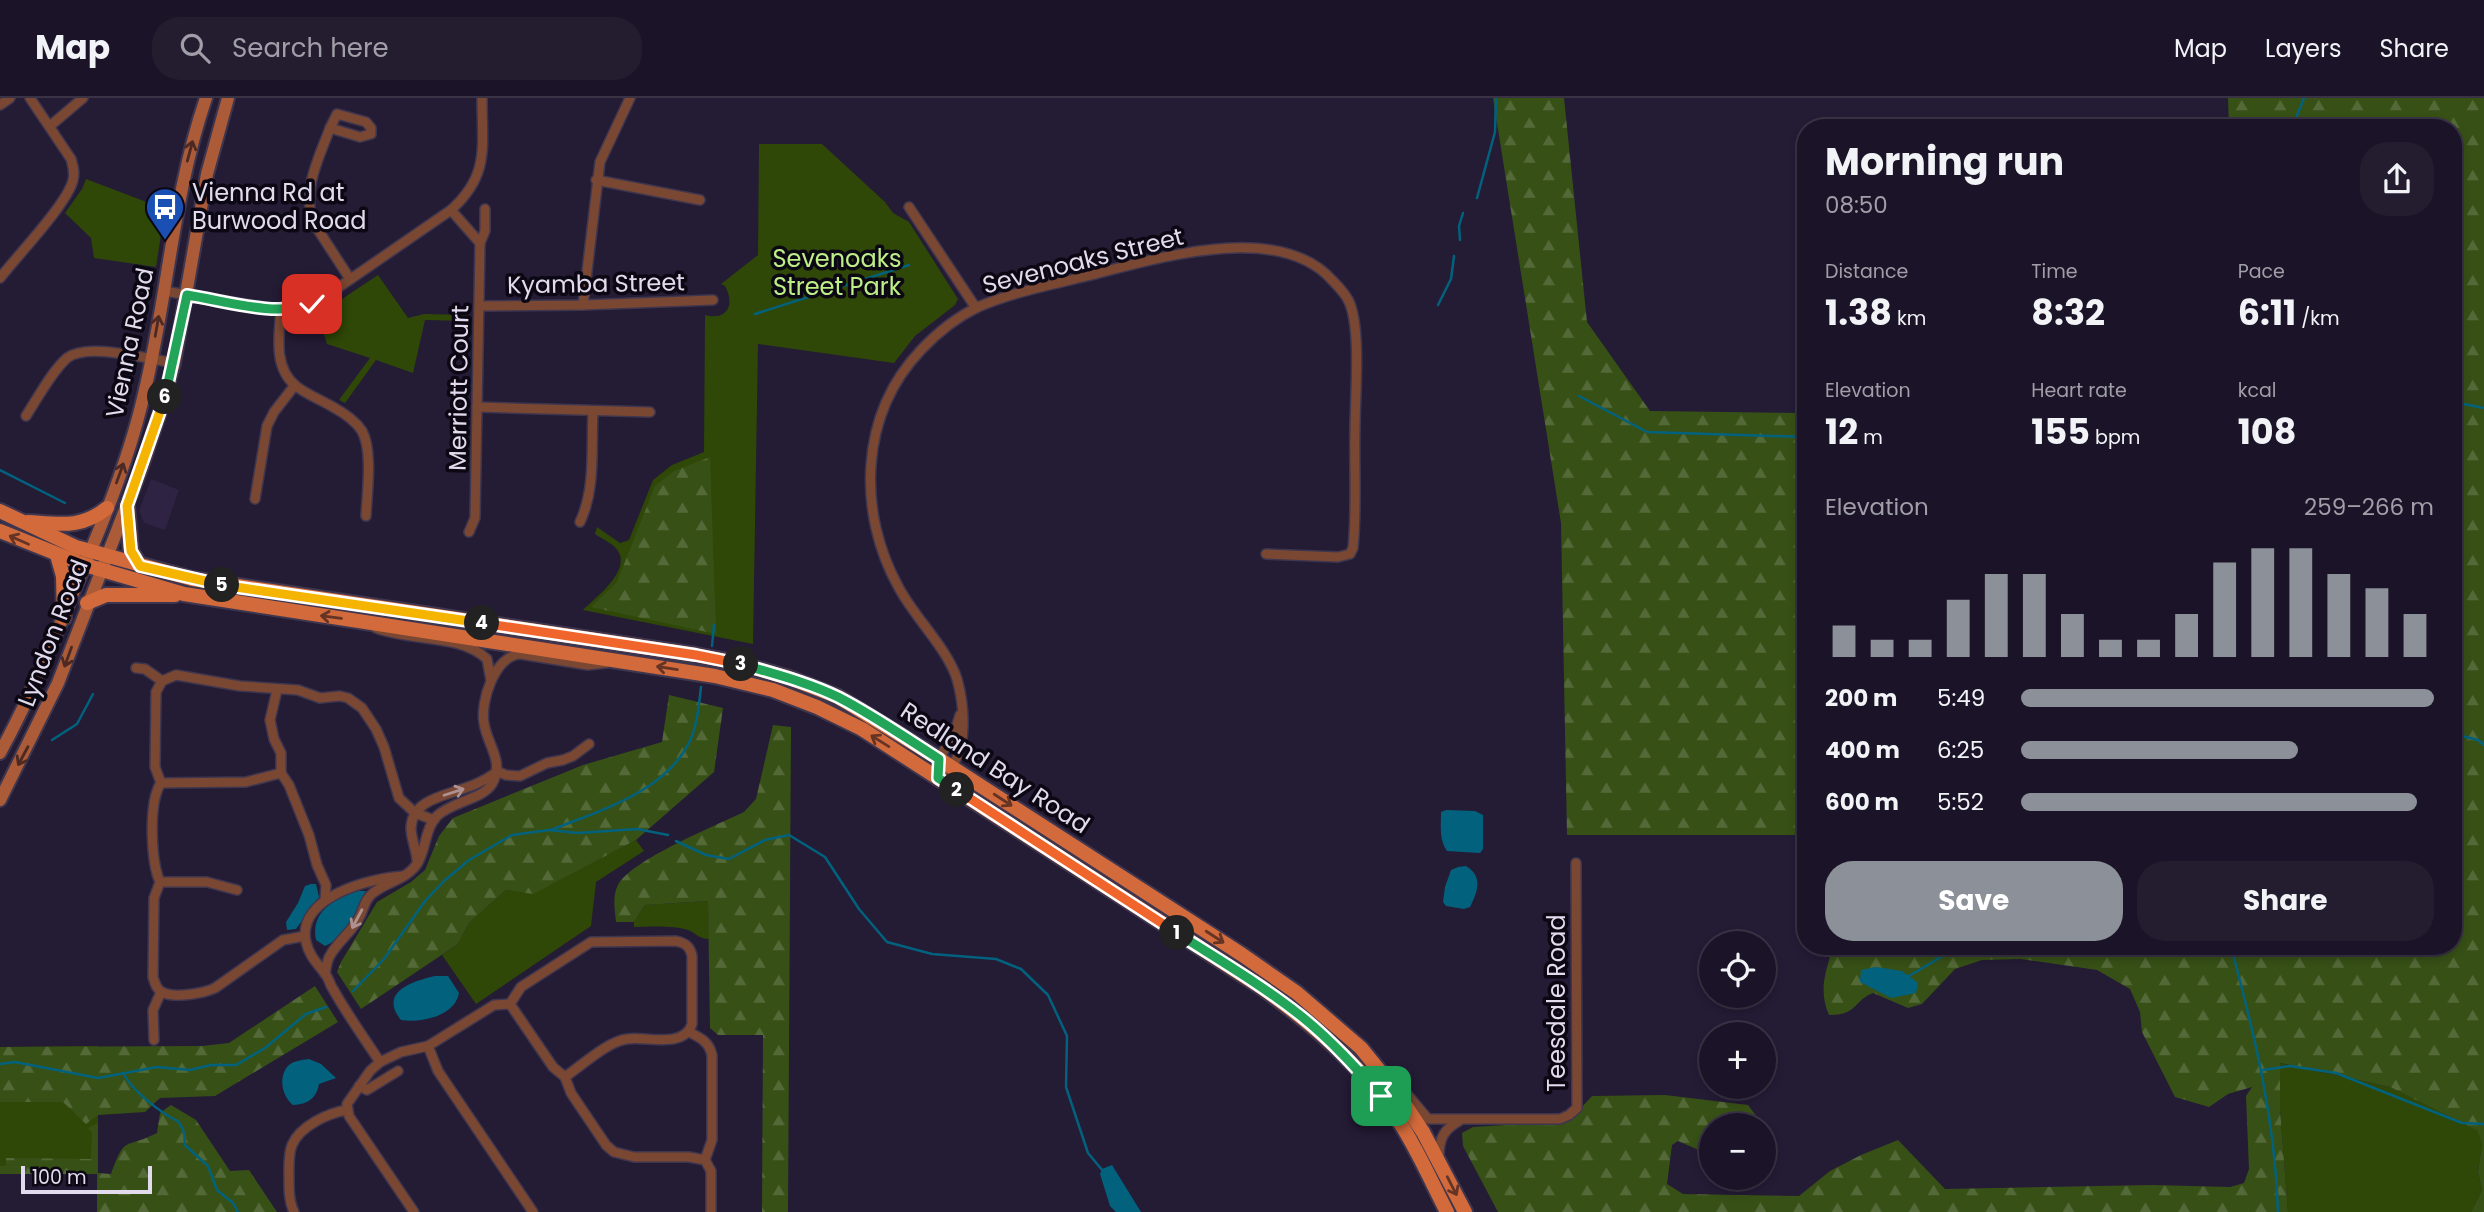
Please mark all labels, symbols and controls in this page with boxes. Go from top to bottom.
search box [152,17,642,80]
text: Map [35,24,110,71]
icon: search [176,29,214,67]
text: Search here [232,30,389,66]
text: Map [2174,32,2227,65]
text: Layers [2265,32,2341,65]
text: Share [2379,32,2449,65]
text: Morning run [1825,135,2064,188]
one-way arrow [184,140,197,162]
button: share [2360,142,2434,216]
place label: Vienna Rd at Burwood Road [192,176,366,237]
bus stop icon: Vienna Rd at Burwood Road [144,186,186,241]
text: 08:50 [1825,189,1888,221]
street label: Sevenoaks Street [979,220,1187,301]
park label: Sevenoaks Street Park [772,242,902,303]
text: Distance [1825,258,1908,285]
text: Time [2031,258,2078,285]
text: Pace [2238,258,2285,285]
street label: Vienna Road [97,265,162,421]
street label: Kyamba Street [507,265,685,302]
pin [282,274,342,334]
icon: check [293,285,331,323]
text: 1.38 [1825,288,1892,337]
text: 8:32 [2031,288,2105,337]
text: 6:11 [2238,288,2296,337]
street label: Merriott Court [441,305,476,471]
text: km [1892,305,1926,332]
text: /km [2296,305,2340,332]
one-way arrow [151,315,165,338]
text: Elevation [1825,377,1911,404]
text: Heart rate [2031,377,2127,404]
text: kcal [2238,377,2277,404]
pin: 6 [148,380,182,414]
text: 6 [158,383,171,410]
text: 12 [1825,407,1858,456]
text: 155 [2031,407,2090,456]
text: 108 [2238,407,2296,456]
text: m [1858,424,1883,451]
text: bpm [2090,424,2140,451]
one-way arrow [114,462,127,484]
text: Elevation [1825,491,1929,523]
text: 259–266 m [2304,491,2434,523]
one-way arrow [9,533,31,546]
street label: Lyndon Road [9,555,96,711]
pin: 5 [204,568,240,602]
text: 5 [215,571,228,598]
pin: 4 [464,606,500,640]
text: 4 [475,609,488,636]
one-way arrow [320,611,343,624]
one-way arrow [60,645,73,667]
pin: 3 [724,646,758,682]
text: 3 [735,650,746,677]
one-way arrow [656,661,679,674]
text: 200 m [1825,682,1897,714]
text: 5:49 [1937,682,1985,714]
street label: Redland Bay Road [894,694,1096,841]
one-way arrow [871,733,891,747]
text: 400 m [1825,734,1900,766]
text: 6:25 [1937,734,1984,766]
one-way arrow [16,745,29,766]
pin: 2 [940,772,974,808]
text: 2 [951,776,962,803]
one-way arrow [442,785,464,797]
text: 600 m [1825,786,1899,818]
text: 5:52 [1937,786,1984,818]
one-way arrow [993,793,1012,808]
button: Save [1825,861,2123,941]
button: Share [2137,861,2434,941]
one-way arrow [350,908,363,929]
street label: Teesdale Road [1540,914,1573,1092]
pin: 1 [1160,916,1194,950]
text: 1 [1173,919,1180,946]
one-way arrow [1205,930,1224,945]
map controls [1699,931,1776,1190]
button: locate [1699,931,1776,1008]
button: + [1699,1022,1776,1099]
pin [1351,1066,1411,1126]
icon: arrive [1362,1077,1400,1115]
button: − [1699,1113,1776,1190]
scale bar [21,1163,152,1195]
text: 100 m [32,1164,87,1191]
one-way arrow [1446,1175,1460,1196]

